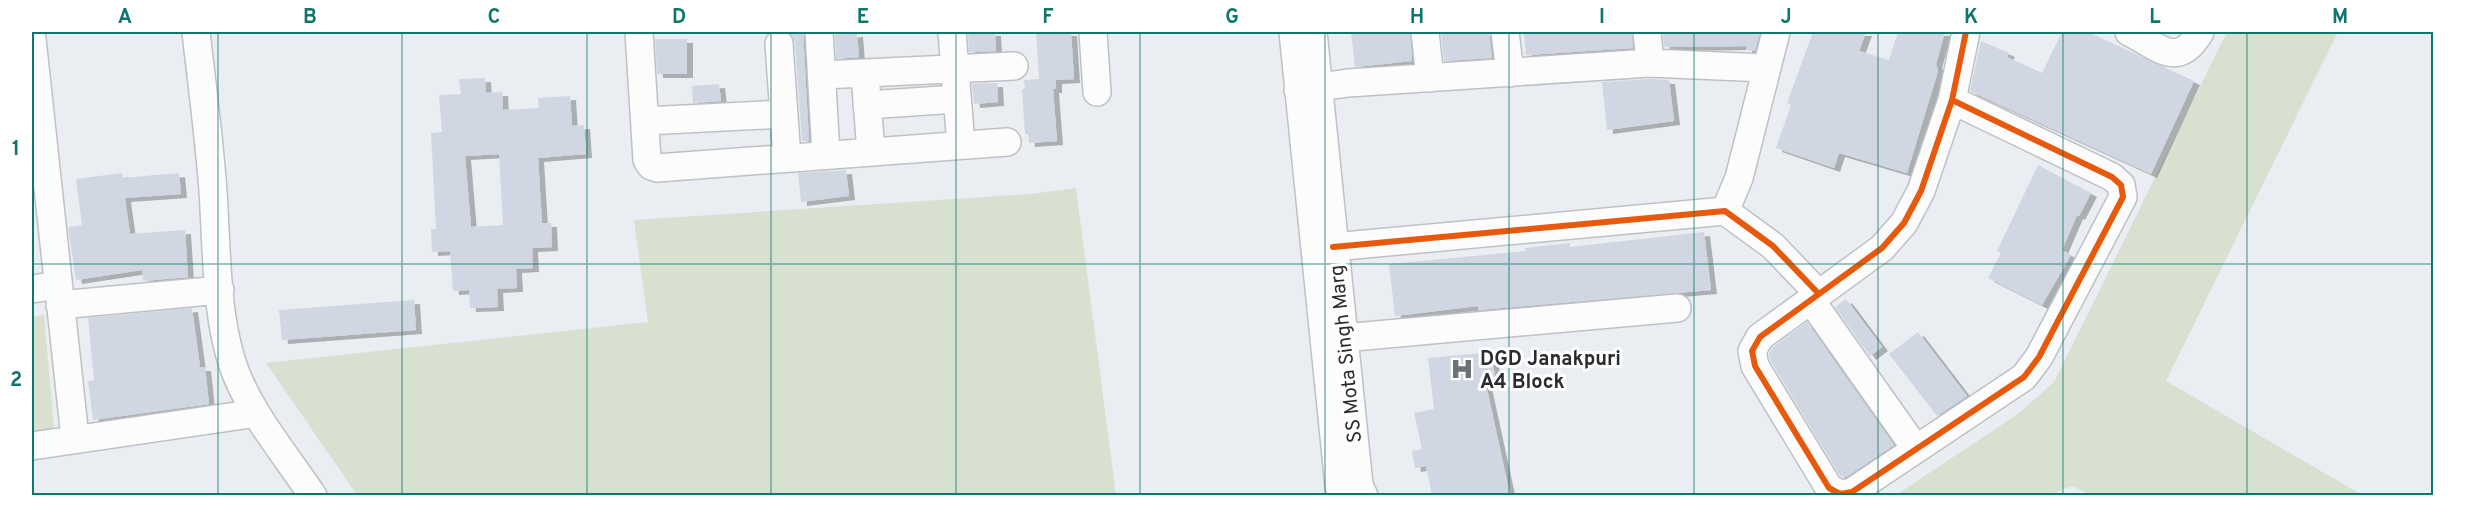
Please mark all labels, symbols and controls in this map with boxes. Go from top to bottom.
text: A [118,5,132,31]
text: B [303,5,317,31]
text: C [488,5,500,31]
text: D [672,5,686,31]
text: E [857,5,869,31]
text: F [1042,5,1054,31]
text: G [1225,5,1239,31]
text: H [1410,5,1424,31]
text: I [1599,5,1605,31]
text: J [1780,5,1792,31]
text: K [1964,5,1978,31]
text: L [2149,5,2161,31]
text: M [2332,5,2348,31]
text: 1 [12,137,20,163]
street label: SS Mota Singh Marg [1325,263,1369,444]
place label: DGD Janakpuri A4 Block [1480,347,1621,396]
hospital icon: DGD Janakpuri A4 Block [1449,356,1475,382]
text: 2 [10,368,22,394]

